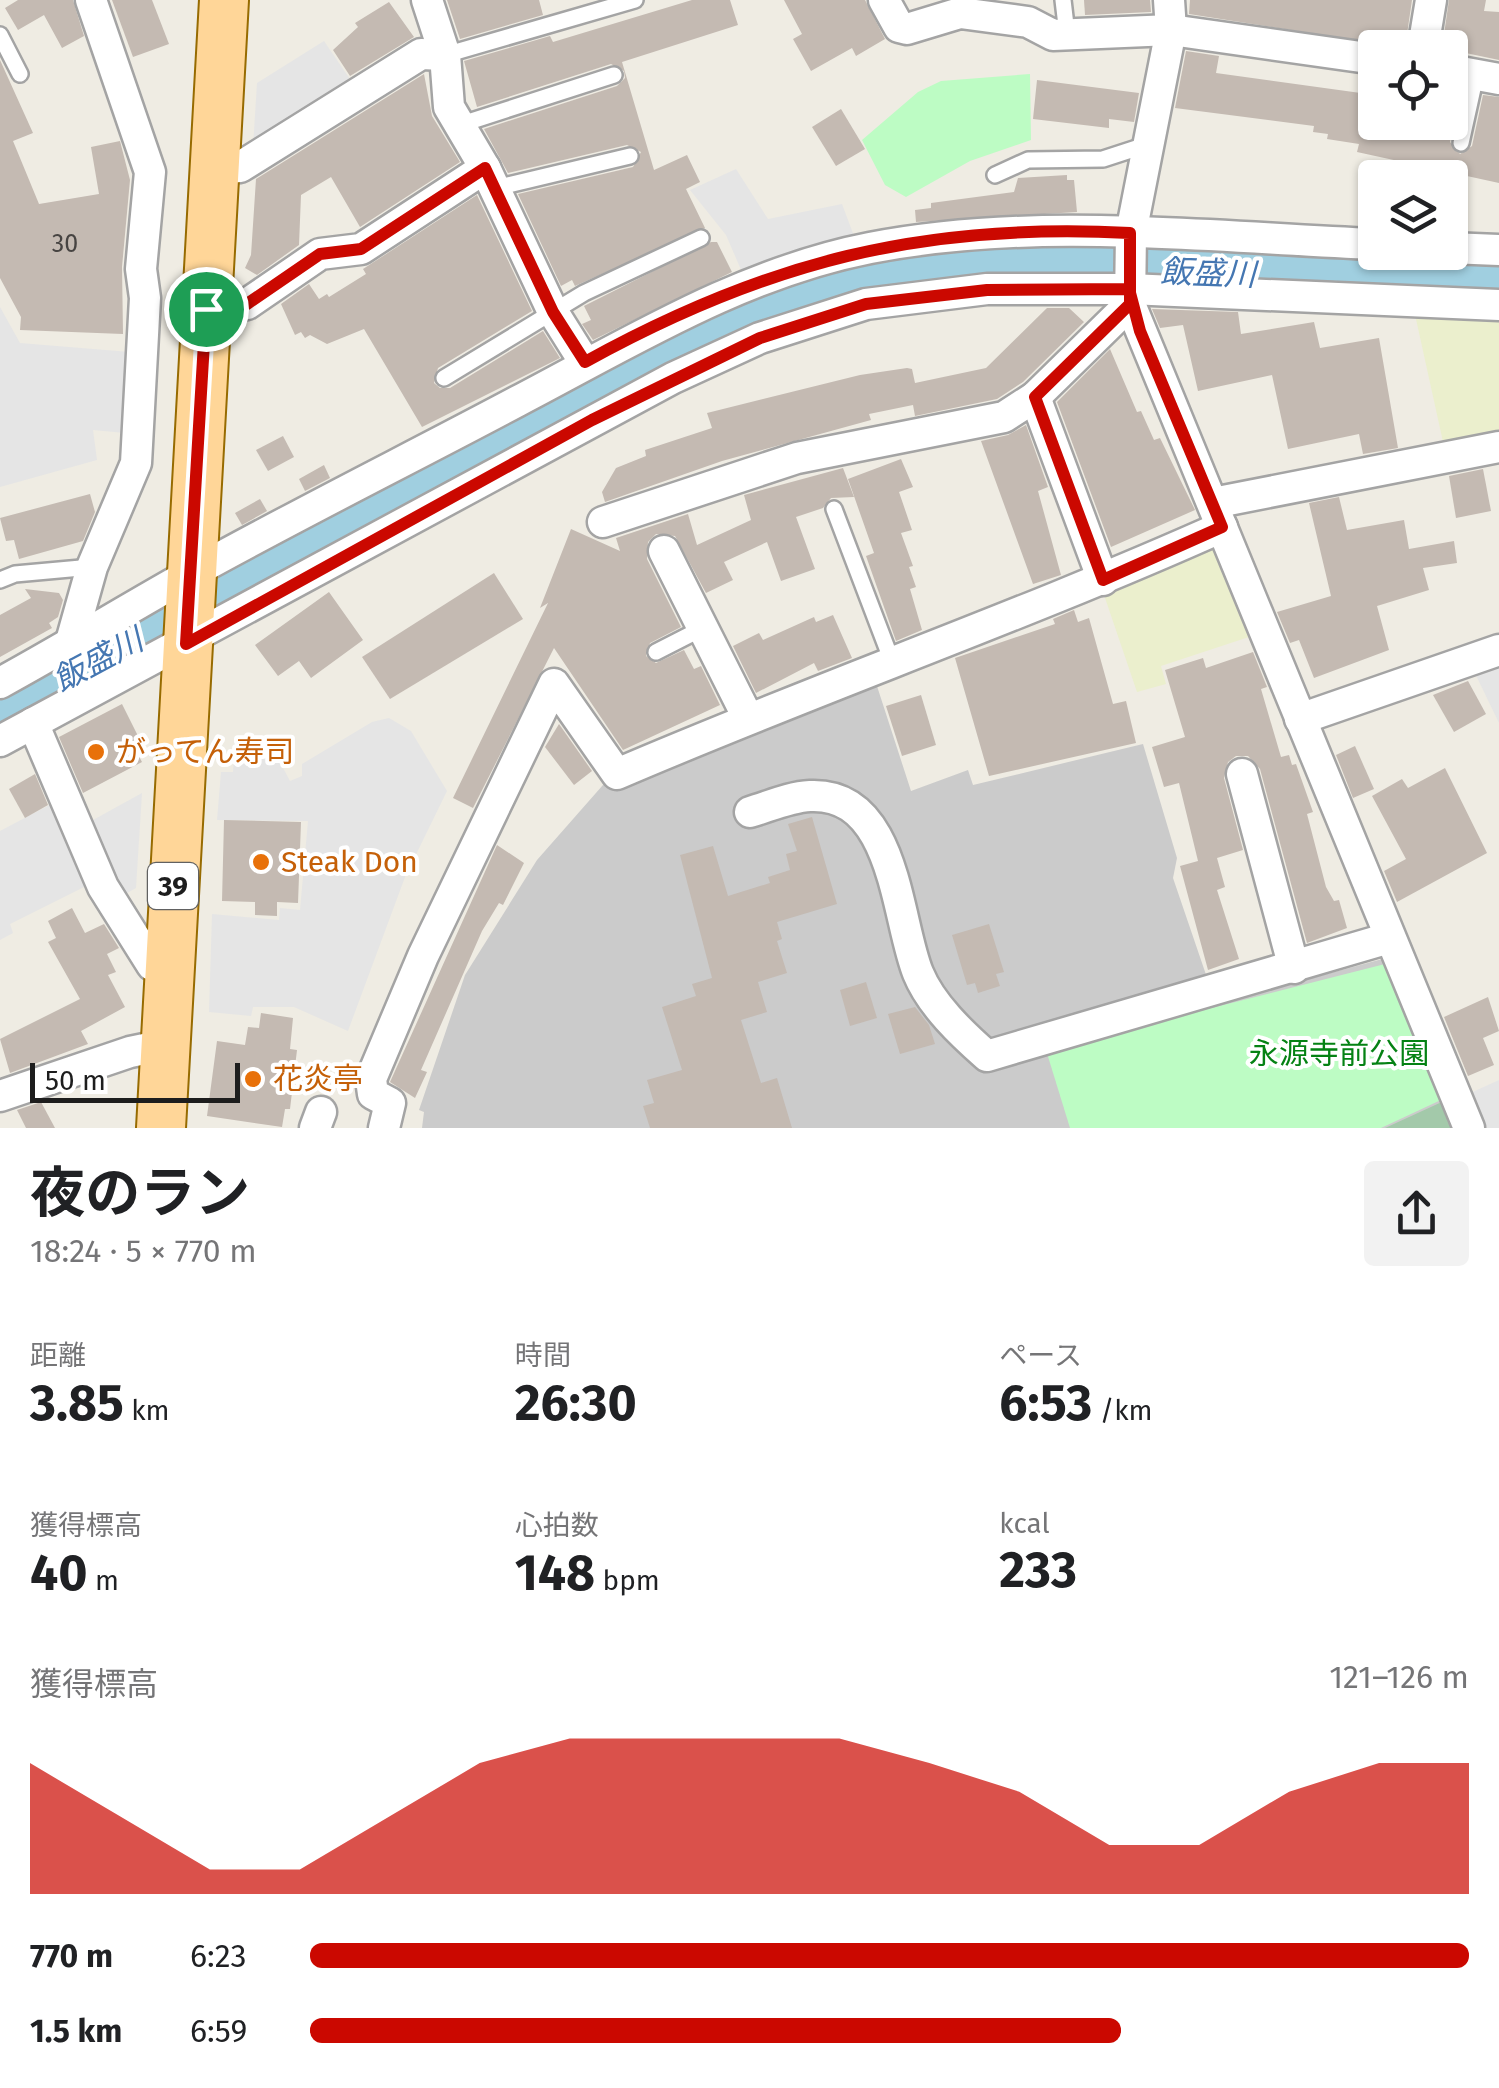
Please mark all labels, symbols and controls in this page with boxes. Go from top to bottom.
map controls [1358,30,1468,270]
button: locate [1358,30,1468,140]
button: layers [1358,160,1468,270]
house number: 30 [52,229,78,259]
water label: 飯盛川 [1159,252,1260,294]
pin [164,267,249,352]
icon: arrive [179,282,234,337]
water label: 飯盛川 [47,619,152,699]
place label: がってん寿司 [116,734,295,770]
marker: がってん寿司 [85,741,107,763]
place label: Steak Don [281,844,418,880]
marker: Steak Don [250,851,272,873]
road number: 39 [148,863,198,909]
park label: 永源寺前公園 [1249,1036,1429,1072]
scale bar [30,1058,240,1102]
place label: 花炎亭 [273,1061,363,1097]
text: 50 m [45,1064,106,1097]
marker: 花炎亭 [242,1068,264,1090]
text: 夜のラン [30,1161,250,1227]
button: share [1364,1161,1469,1266]
text: 18:24 · 5 × 770 m [30,1232,257,1270]
text: 距離 [30,1339,86,1372]
text: 時間 [515,1339,571,1372]
text: ペース [999,1339,1082,1372]
text: 3.85 [30,1373,124,1433]
text: 26:30 [515,1373,637,1433]
text: 6:53 [999,1373,1092,1433]
text: km [124,1394,170,1427]
text: /km [1092,1394,1153,1427]
text: kcal [999,1507,1050,1540]
text: 獲得標高 [30,1509,142,1542]
text: 心拍数 [515,1509,599,1542]
text: 233 [999,1540,1077,1600]
text: 40 [30,1543,88,1603]
text: 148 [515,1543,595,1603]
text: m [88,1564,119,1597]
text: bpm [595,1564,660,1597]
text: 121–126 m [1329,1658,1469,1696]
text: 獲得標高 [30,1665,158,1703]
text: 770 m [30,1937,113,1975]
text: 6:23 [190,1937,246,1975]
text: 1.5 km [30,2012,122,2050]
text: 6:59 [190,2012,247,2050]

